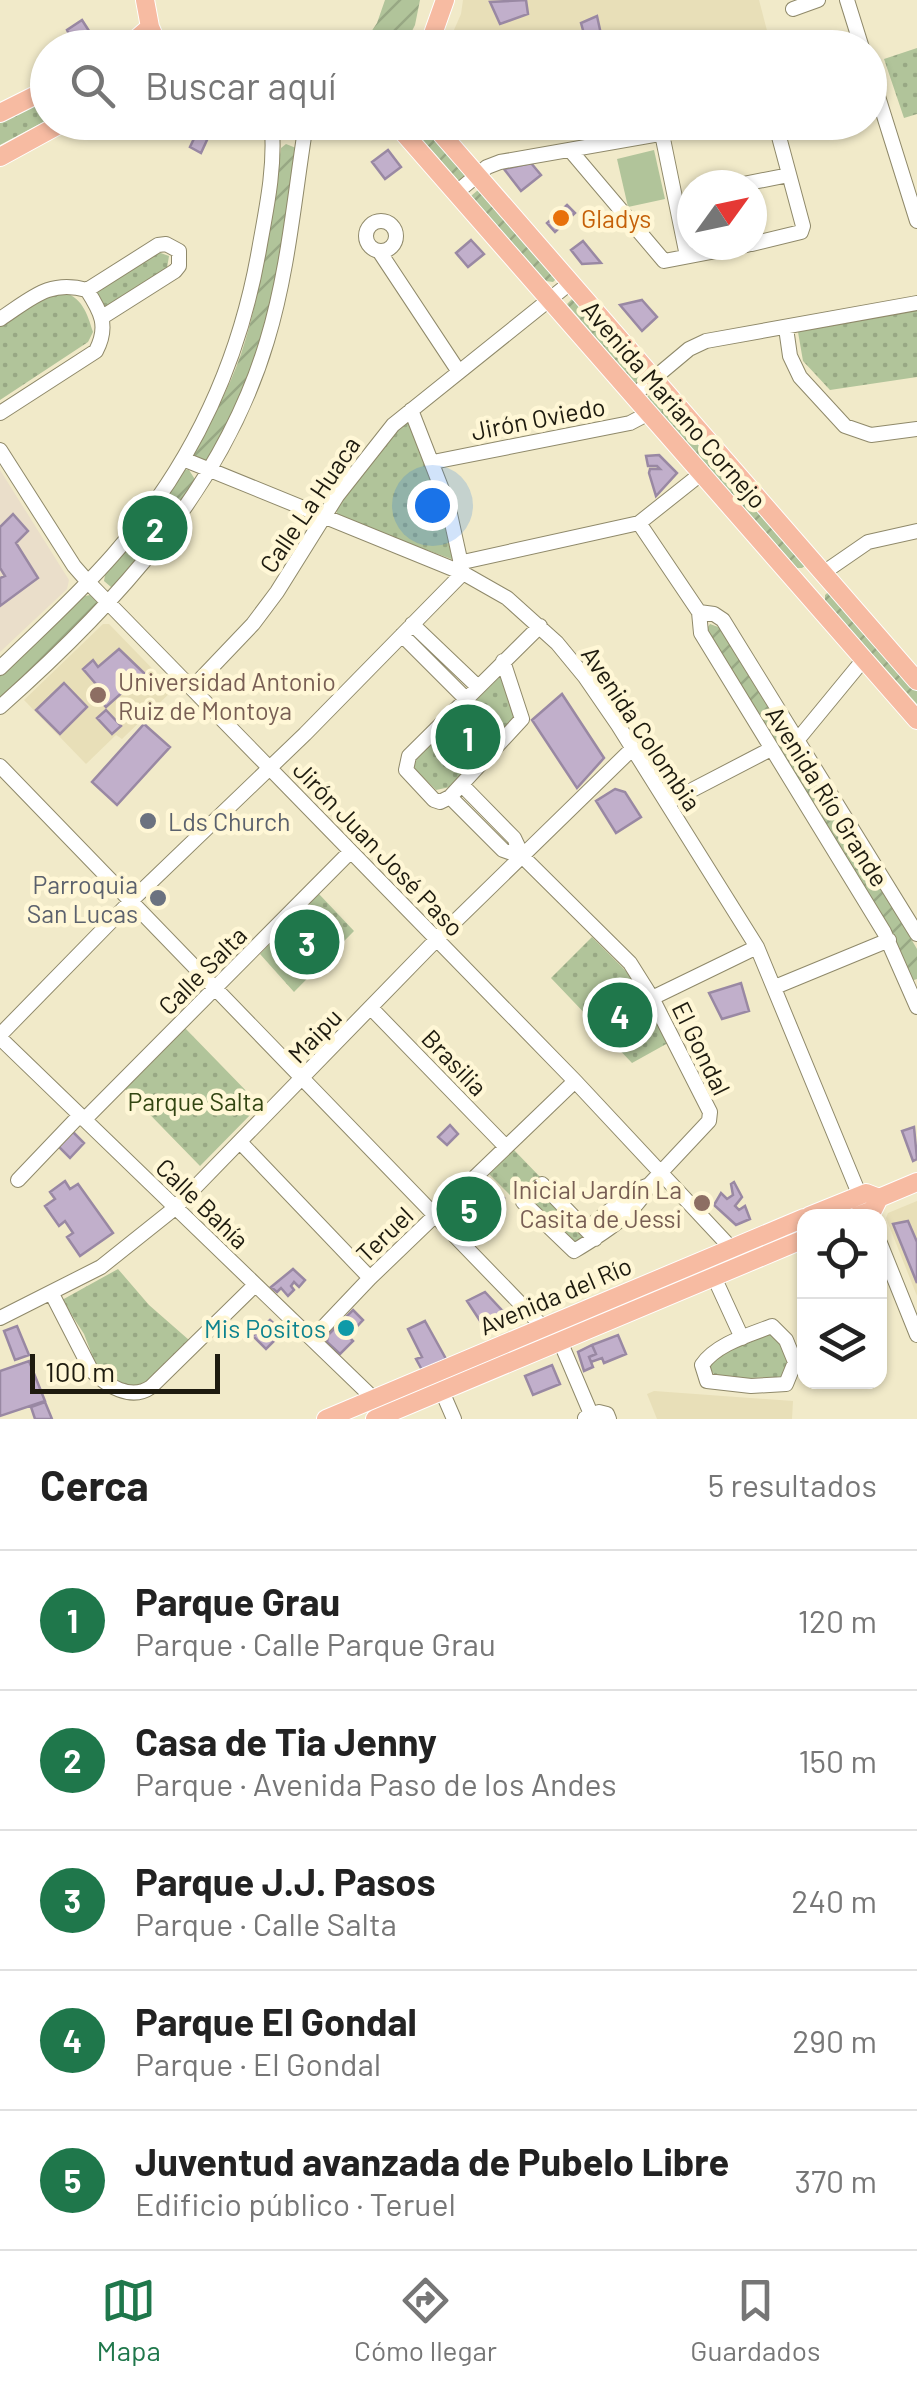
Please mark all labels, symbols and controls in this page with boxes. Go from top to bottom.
search box [30,30,887,140]
icon: search [65,58,120,113]
text: Buscar aquí [145,62,336,108]
north arrow [677,170,767,260]
place label: Gladys [581,203,651,233]
marker: Gladys [550,207,572,229]
street label: Avenida Mariano Cornejo [577,294,773,514]
street label: Jirón Oviedo [468,390,608,446]
street label: Calle La Huaca [252,430,366,578]
your location [407,480,458,531]
pin: 2 [122,490,188,566]
street label: Avenida Colombia [576,640,708,816]
place label: Universidad Antonio Ruiz de Montoya [118,666,336,725]
marker: Universidad Antonio Ruiz de Montoya [87,684,109,706]
pin: 1 [436,700,500,774]
street label: Avenida Río Grande [760,700,896,892]
street label: Jirón Juan José Paso [288,754,470,942]
place label: Lds Church [168,806,290,836]
marker: Lds Church [137,810,159,832]
place label: Parroquia San Lucas [27,869,138,928]
marker: Parroquia San Lucas [147,887,169,909]
pin: 3 [274,904,340,980]
street label: Calle Salta [152,920,252,1020]
pin: 4 [588,978,652,1052]
street label: El Gondal [667,996,737,1100]
street label: Maipu [281,1001,347,1069]
street label: Brasilia [416,1023,494,1101]
park label: Parque Salta [128,1086,264,1116]
street label: Calle Bahía [150,1151,256,1255]
pin: 5 [436,1172,502,1246]
place label: Inicial Jardín La Casita de Jessi [512,1174,682,1233]
marker: Inicial Jardín La Casita de Jessi [691,1192,713,1214]
street label: Teruel [349,1200,419,1268]
map controls [797,1209,887,1389]
button: locate [797,1209,887,1299]
street label: Avenida del Río [474,1249,636,1341]
button: layers [797,1299,887,1389]
place label: Mis Positos [204,1313,326,1343]
marker: Mis Positos [335,1317,357,1339]
scale bar [30,1349,220,1394]
text: 100 m [45,1354,115,1388]
text: Cerca [40,1459,149,1509]
text: 5 resultados [708,1465,877,1503]
text: Parque Grau [135,1578,340,1624]
text: 1 [67,1601,78,1639]
text: 120 m [798,1601,877,1639]
text: Parque · Calle Parque Grau [135,1624,496,1662]
text: Casa de Tia Jenny [135,1718,437,1764]
text: 2 [64,1741,81,1779]
text: 150 m [798,1741,877,1779]
text: Parque · Avenida Paso de los Andes [135,1764,617,1802]
text: Parque J.J. Pasos [135,1858,436,1904]
text: 3 [64,1881,81,1919]
text: 240 m [791,1881,877,1919]
text: Parque · Calle Salta [135,1904,397,1942]
text: Parque El Gondal [135,1998,417,2044]
text: 4 [63,2021,82,2059]
text: 290 m [792,2021,877,2059]
text: Parque · El Gondal [135,2044,381,2082]
text: Juventud avanzada de Pubelo Libre [135,2138,729,2184]
text: 5 [64,2161,81,2199]
text: 370 m [794,2161,877,2199]
text: Edificio público · Teruel [135,2184,456,2222]
tab: Mapa [97,2273,161,2367]
tab: Cómo llegar [354,2273,497,2367]
tab: Guardados [690,2273,820,2367]

